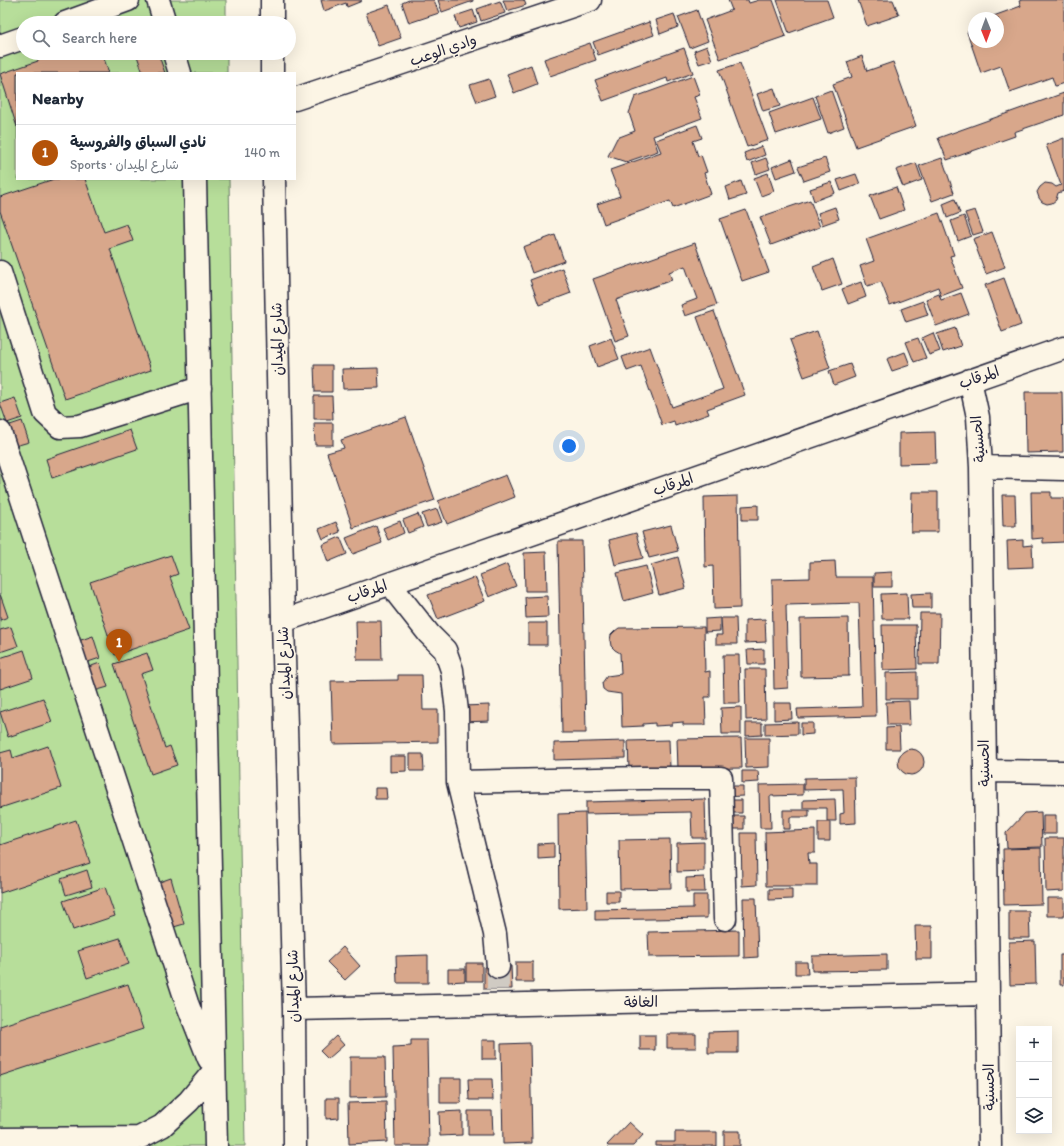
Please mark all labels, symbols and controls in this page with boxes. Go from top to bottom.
north arrow [968,12,1004,48]
search box [16,16,296,60]
icon: search [30,27,52,49]
text: Search here [62,29,137,47]
street label: وادي الوعب [407,30,479,72]
text: Nearby [32,88,84,108]
text: نادي السباق والفروسية [70,133,206,151]
text: 1 [42,145,48,160]
text: 140 m [244,145,280,160]
text: Sports · شارع الميدان [70,157,179,172]
street label: شارع الميدان [267,302,288,376]
street label: المرقاب [956,362,1002,392]
street label: الحسنية [967,415,989,463]
your location [559,436,579,456]
street label: المرقاب [650,469,696,499]
street label: المرقاب [344,576,390,606]
street label: شارع الميدان [274,626,295,700]
pin: 1 [106,629,132,662]
street label: الحسنية [975,739,993,787]
street label: شارع الميدان [283,949,304,1023]
street label: الغافة [624,993,658,1011]
map controls [1016,1026,1052,1134]
button: + [1016,1026,1052,1062]
button: − [1016,1062,1052,1098]
street label: الحسنية [980,1063,998,1111]
button: layers [1016,1098,1052,1134]

